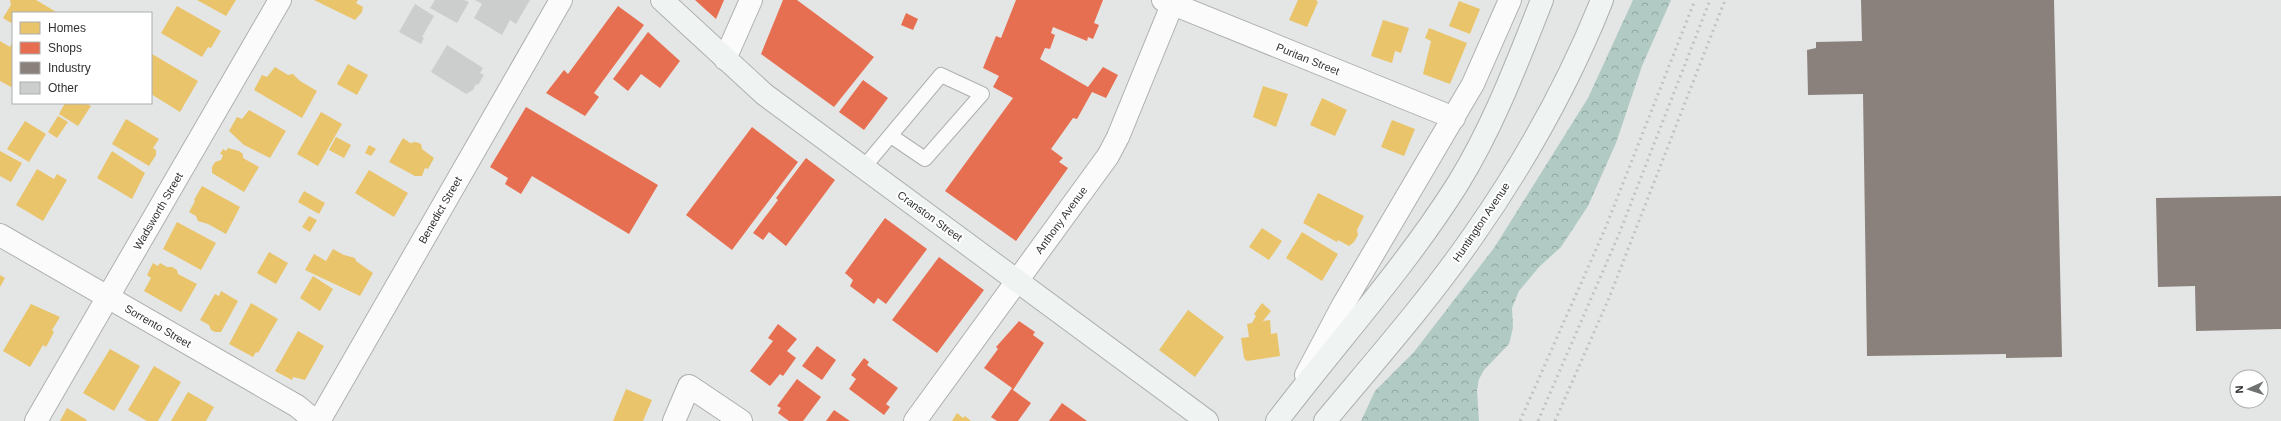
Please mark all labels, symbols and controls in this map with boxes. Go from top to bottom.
legend [12,12,152,104]
text: Homes [48,21,86,35]
text: Shops [48,41,82,55]
street label: Puritan Street [1275,41,1341,77]
text: Industry [48,61,91,75]
text: Other [48,81,78,95]
street label: Wadsworth Street [131,170,185,252]
street label: Benedict Street [416,174,464,246]
street label: Huntington Avenue [1450,180,1512,264]
street label: Anthony Avenue [1033,184,1089,256]
street label: Cranston Street [895,189,965,243]
street label: Sorrento Street [123,302,193,350]
north arrow [2229,369,2269,409]
text: N [2233,385,2245,394]

